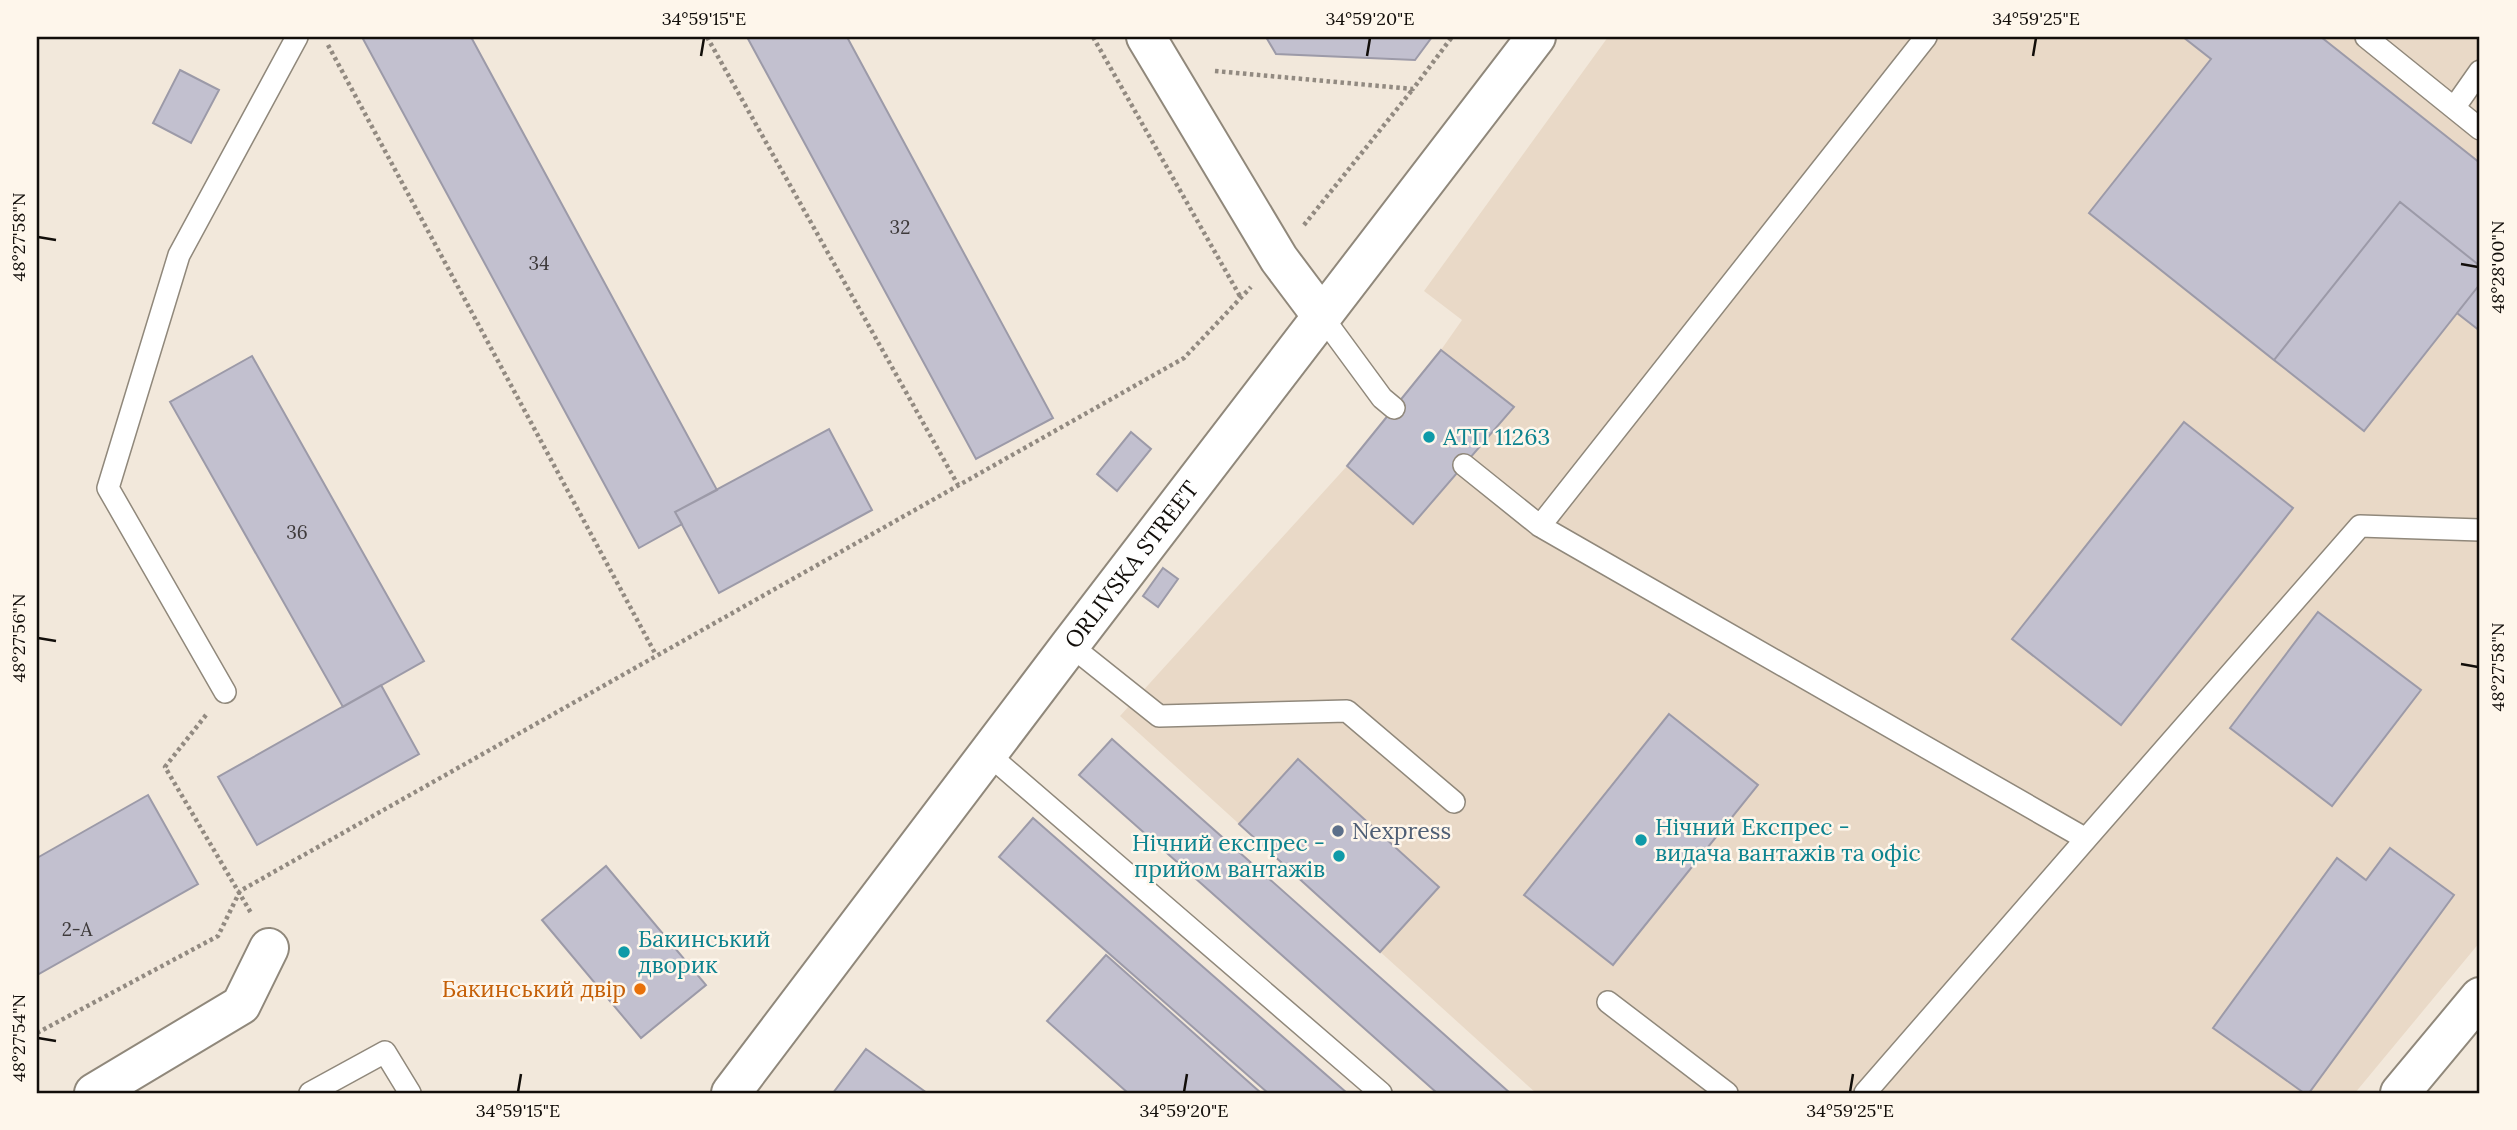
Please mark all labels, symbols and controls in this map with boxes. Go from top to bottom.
text: 34°59'15"E [662,7,746,30]
text: 34°59'20"E [1325,7,1415,30]
text: 34°59'25"E [1992,7,2080,30]
text: 48°27'58"N [7,193,30,281]
house number: 32 [890,215,910,239]
text: 48°28'00"N [2486,221,2509,314]
house number: 34 [529,251,549,275]
place label: АТП 11263 [1442,422,1550,451]
marker: АТП 11263 [1421,429,1437,445]
street label: ORLIVSKA STREET [1058,475,1205,654]
house number: 36 [286,520,308,544]
text: 48°27'56"N [7,593,30,683]
text: 48°27'58"N [2486,623,2509,711]
place label: Нічний Експрес - видача вантажів та офіс [1655,812,1921,867]
place label: Nexpress [1352,816,1451,845]
marker: Nexpress [1330,823,1346,839]
place label: Нічний експрес - прийом вантажів [1132,828,1325,883]
marker: Нічний Експрес - видача вантажів та офіс [1633,832,1649,848]
marker: Нічний експрес - прийом вантажів [1331,848,1347,864]
house number: 2-А [62,917,93,941]
place label: Бакинський дворик [638,924,770,979]
marker: Бакинський дворик [616,944,632,960]
place label: Бакинський двір [442,974,626,1003]
marker: Бакинський двір [632,981,648,997]
text: 48°27'54"N [7,994,30,1082]
text: 34°59'15"E [476,1099,560,1122]
text: 34°59'20"E [1139,1099,1229,1122]
text: 34°59'25"E [1806,1099,1894,1122]

